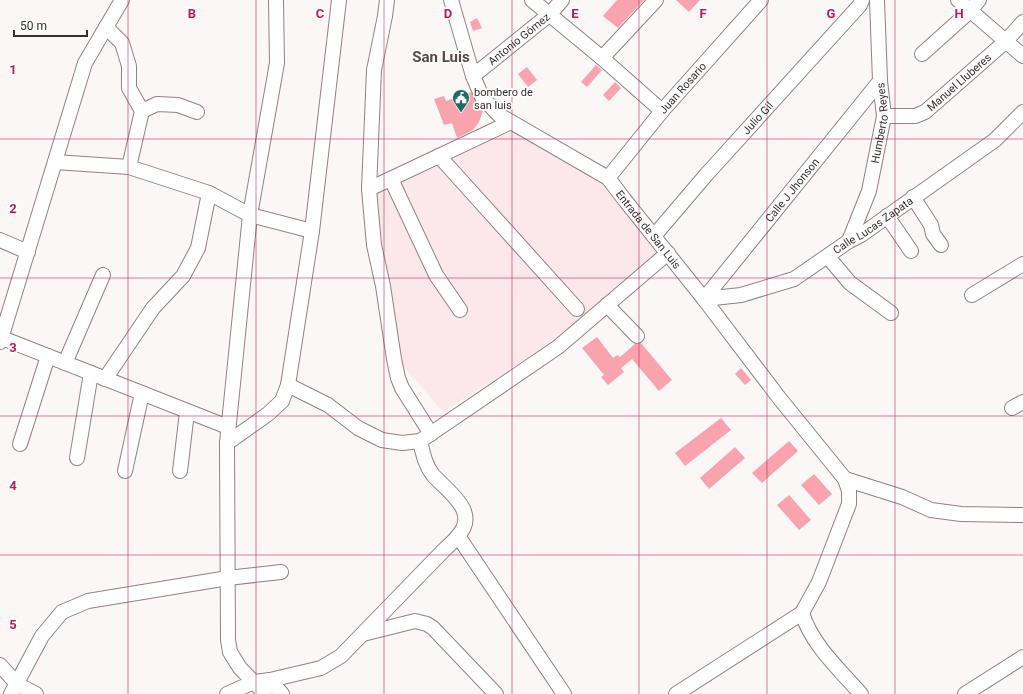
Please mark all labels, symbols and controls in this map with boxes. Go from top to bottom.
text: B [188,6,196,21]
text: C [316,6,325,21]
text: D [444,6,452,21]
text: E [571,6,579,21]
text: F [699,6,707,21]
text: G [827,6,836,21]
text: H [954,6,964,21]
street label: Antonio Gómez [485,10,553,68]
scale bar [14,12,87,38]
text: 50 m [20,19,47,33]
district label: San Luis [412,48,470,66]
street label: Manuel Lluberes [924,50,994,114]
street label: Juan Rosario [656,60,709,116]
text: 1 [9,62,17,77]
street label: Humberto Reyes [868,82,891,164]
place label: bombero de san luis [474,86,533,112]
public building icon: bombero de san luis [451,88,471,113]
street label: Julio Gil [740,99,776,137]
street label: Calle J Jhonson [762,155,822,225]
street label: Entrada de San Luis [613,188,684,271]
street label: Calle Lucas Zapata [830,194,915,257]
text: 2 [9,201,17,216]
text: 3 [9,340,17,355]
text: 4 [9,478,17,493]
text: 5 [9,617,17,632]

